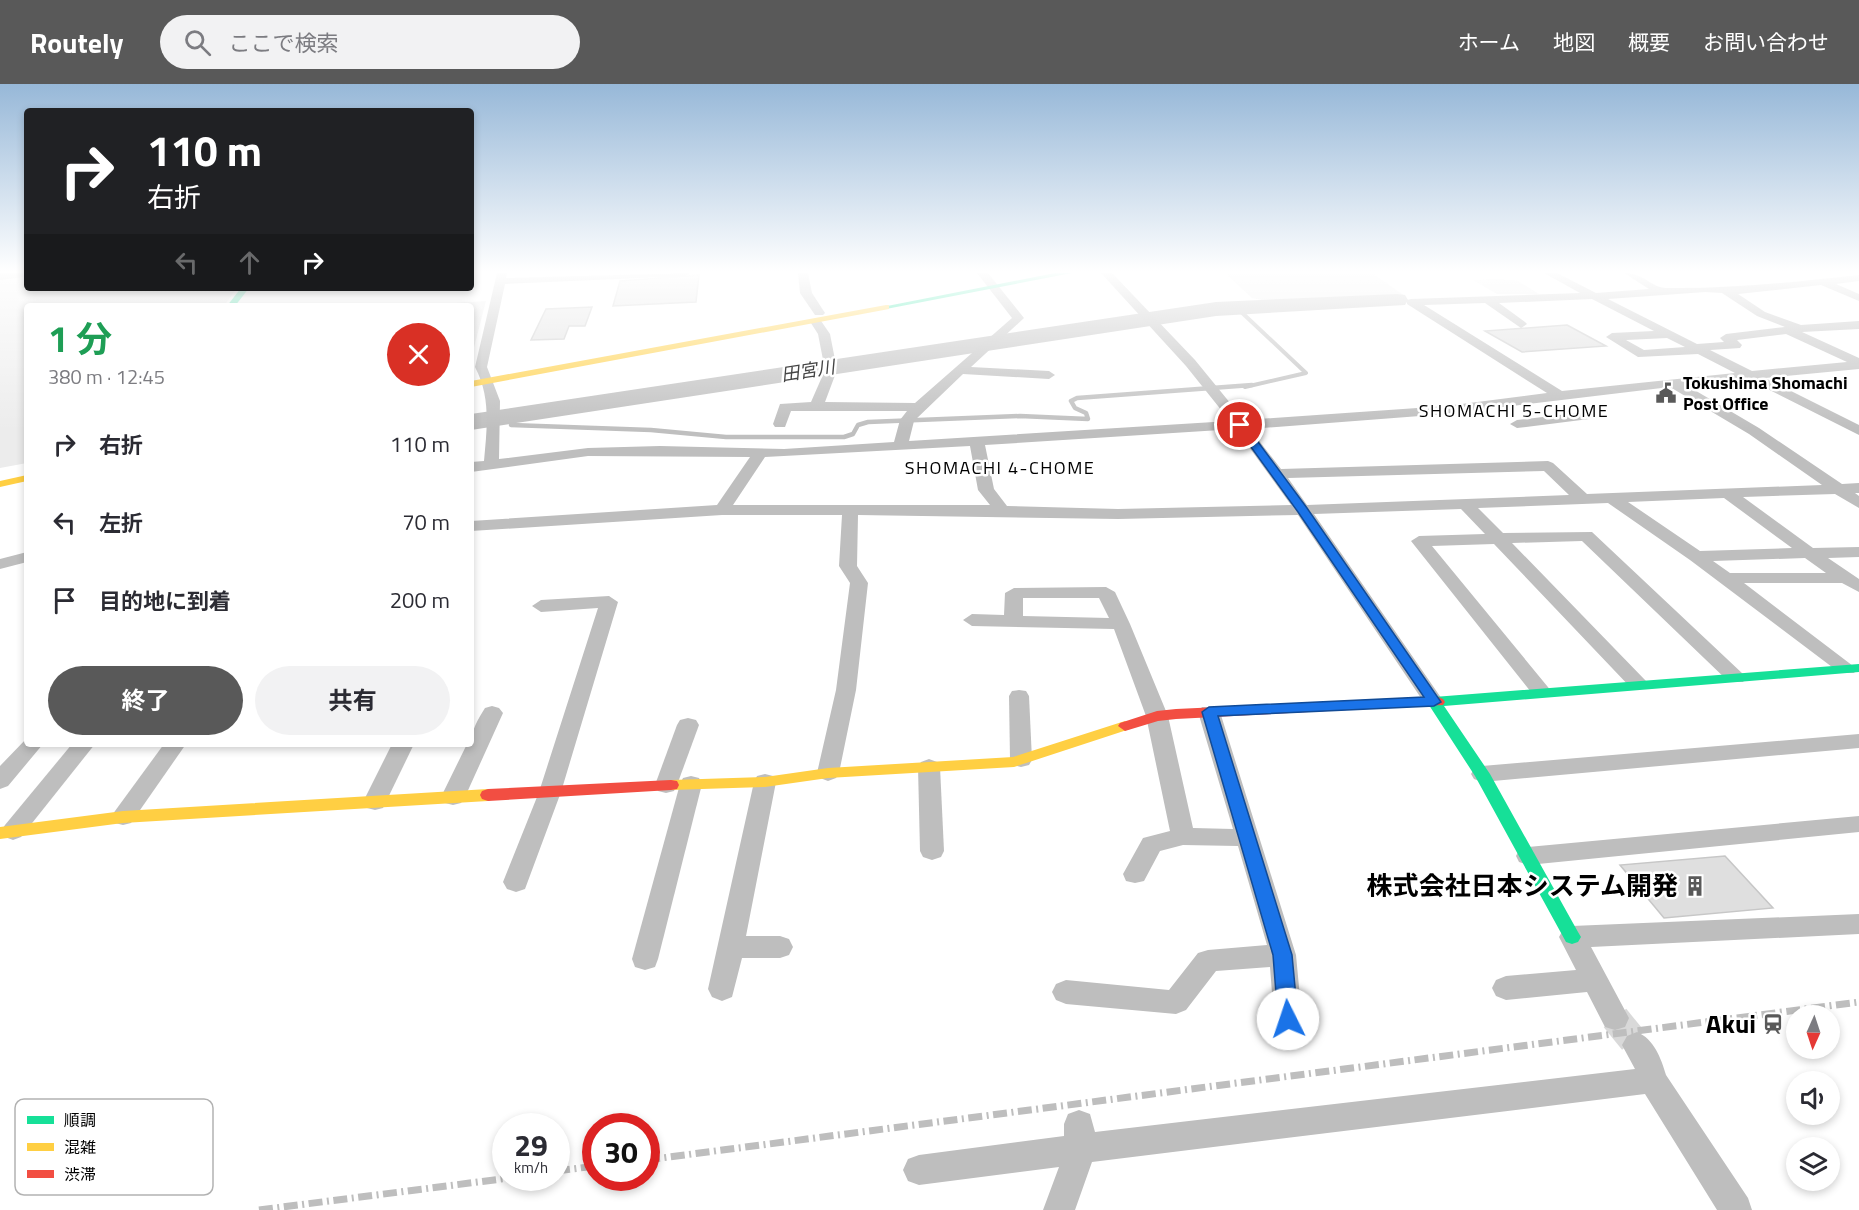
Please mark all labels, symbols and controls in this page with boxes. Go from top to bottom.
search box [160,15,580,69]
text: Routely [30,21,124,64]
icon: search [181,26,214,59]
text: ここで検索 [229,26,339,60]
text: ホーム [1458,26,1520,58]
text: 地図 [1553,26,1595,58]
text: 概要 [1628,26,1670,58]
text: お問い合わせ [1703,26,1829,58]
text: 110 m [147,118,262,182]
icon: right [48,132,126,210]
text: 右折 [147,176,201,217]
icon: left [170,246,203,279]
icon: ahead [233,246,266,279]
icon: right [296,246,329,279]
text: 1 分 [48,311,112,366]
button: close [387,323,450,386]
water label: 田宮川 [779,353,839,388]
text: 380 m · 12:45 [48,361,165,392]
place label: Tokushima Shomachi Post Office [1683,369,1848,417]
public building icon: Tokushima Shomachi Post Office [1654,381,1678,405]
district label: SHOMACHI 5-CHOME [1419,397,1609,424]
pin [1214,399,1265,450]
icon: arrive [1223,408,1256,441]
text: 110 m [390,427,450,461]
icon: right [48,428,81,461]
text: 右折 [99,428,143,462]
district label: SHOMACHI 4-CHOME [905,454,1095,481]
text: 70 m [402,505,450,539]
icon: left [48,506,81,539]
text: 左折 [99,506,143,540]
text: 200 m [390,583,450,617]
icon: arrive [48,584,81,617]
text: 目的地に到着 [99,584,231,618]
button: 終了 [48,666,243,735]
button: 共有 [255,666,450,735]
place label: 株式会社日本システム開発 [1367,866,1678,905]
building icon: 株式会社日本システム開発 [1683,874,1707,898]
position arrow [1256,987,1320,1051]
place label: Akui [1706,1004,1756,1043]
north arrow [1786,1005,1840,1059]
map controls [1786,1005,1840,1191]
station icon: Akui [1761,1012,1785,1036]
button: sound [1786,1071,1840,1125]
legend [15,1099,213,1195]
text: 順調 [64,1108,96,1132]
speed limit sign: 30 [582,1113,660,1191]
text: 29 [514,1122,548,1168]
text: 混雑 [64,1135,96,1159]
button: layers [1786,1137,1840,1191]
text: km/h [514,1156,548,1179]
text: 渋滞 [64,1162,96,1186]

